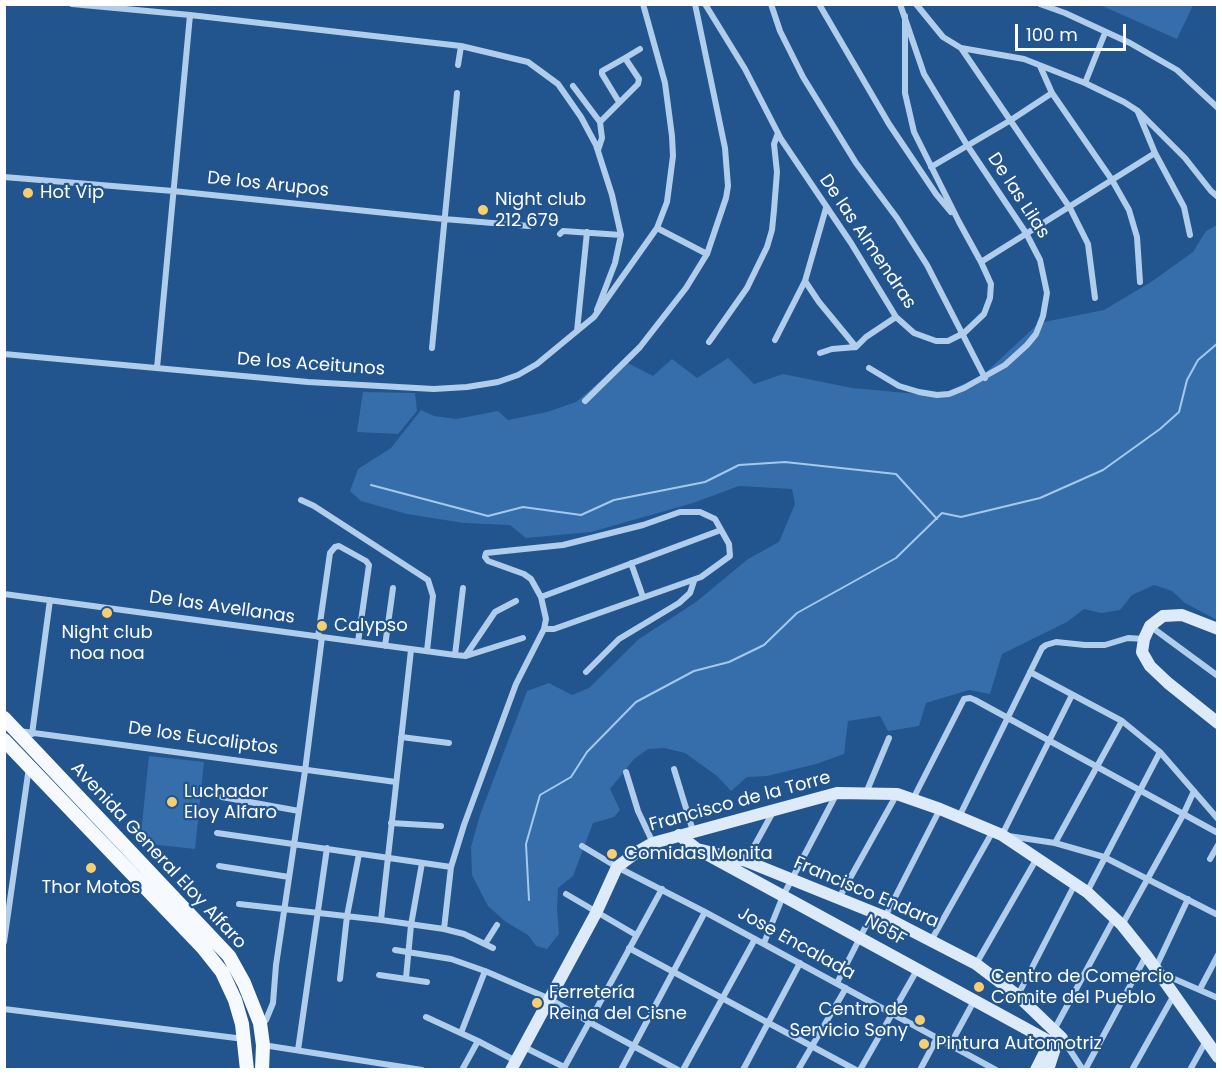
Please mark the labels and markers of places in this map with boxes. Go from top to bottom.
place label: Hot Vip [40,182,104,204]
marker: Hot Vip [21,186,35,200]
place label: Night club 212 679 [495,189,586,232]
marker: Night club 212 679 [476,203,490,217]
marker: Night club noa noa [100,606,114,620]
place label: Calypso [334,615,408,637]
marker: Calypso [315,619,329,633]
place label: Night club noa noa [61,622,153,664]
place label: Luchador Eloy Alfaro [184,781,277,824]
marker: Luchador Eloy Alfaro [165,795,179,809]
place label: Comidas Monita [624,843,773,865]
marker: Comidas Monita [605,847,619,861]
marker: Thor Motos [84,861,98,875]
place label: Thor Motos [42,877,140,899]
place label: Centro de Comercio Comite del Pueblo [991,966,1174,1008]
marker: Centro de Comercio Comite del Pueblo [972,980,986,994]
place label: Ferretería Reina del Cisne [549,982,687,1024]
marker: Ferretería Reina del Cisne [530,996,544,1010]
place label: Centro de Servicio Sony [790,999,908,1042]
marker: Centro de Servicio Sony [913,1013,927,1027]
place label: Pintura Automotriz [936,1033,1102,1055]
marker: Pintura Automotriz [917,1037,931,1051]

